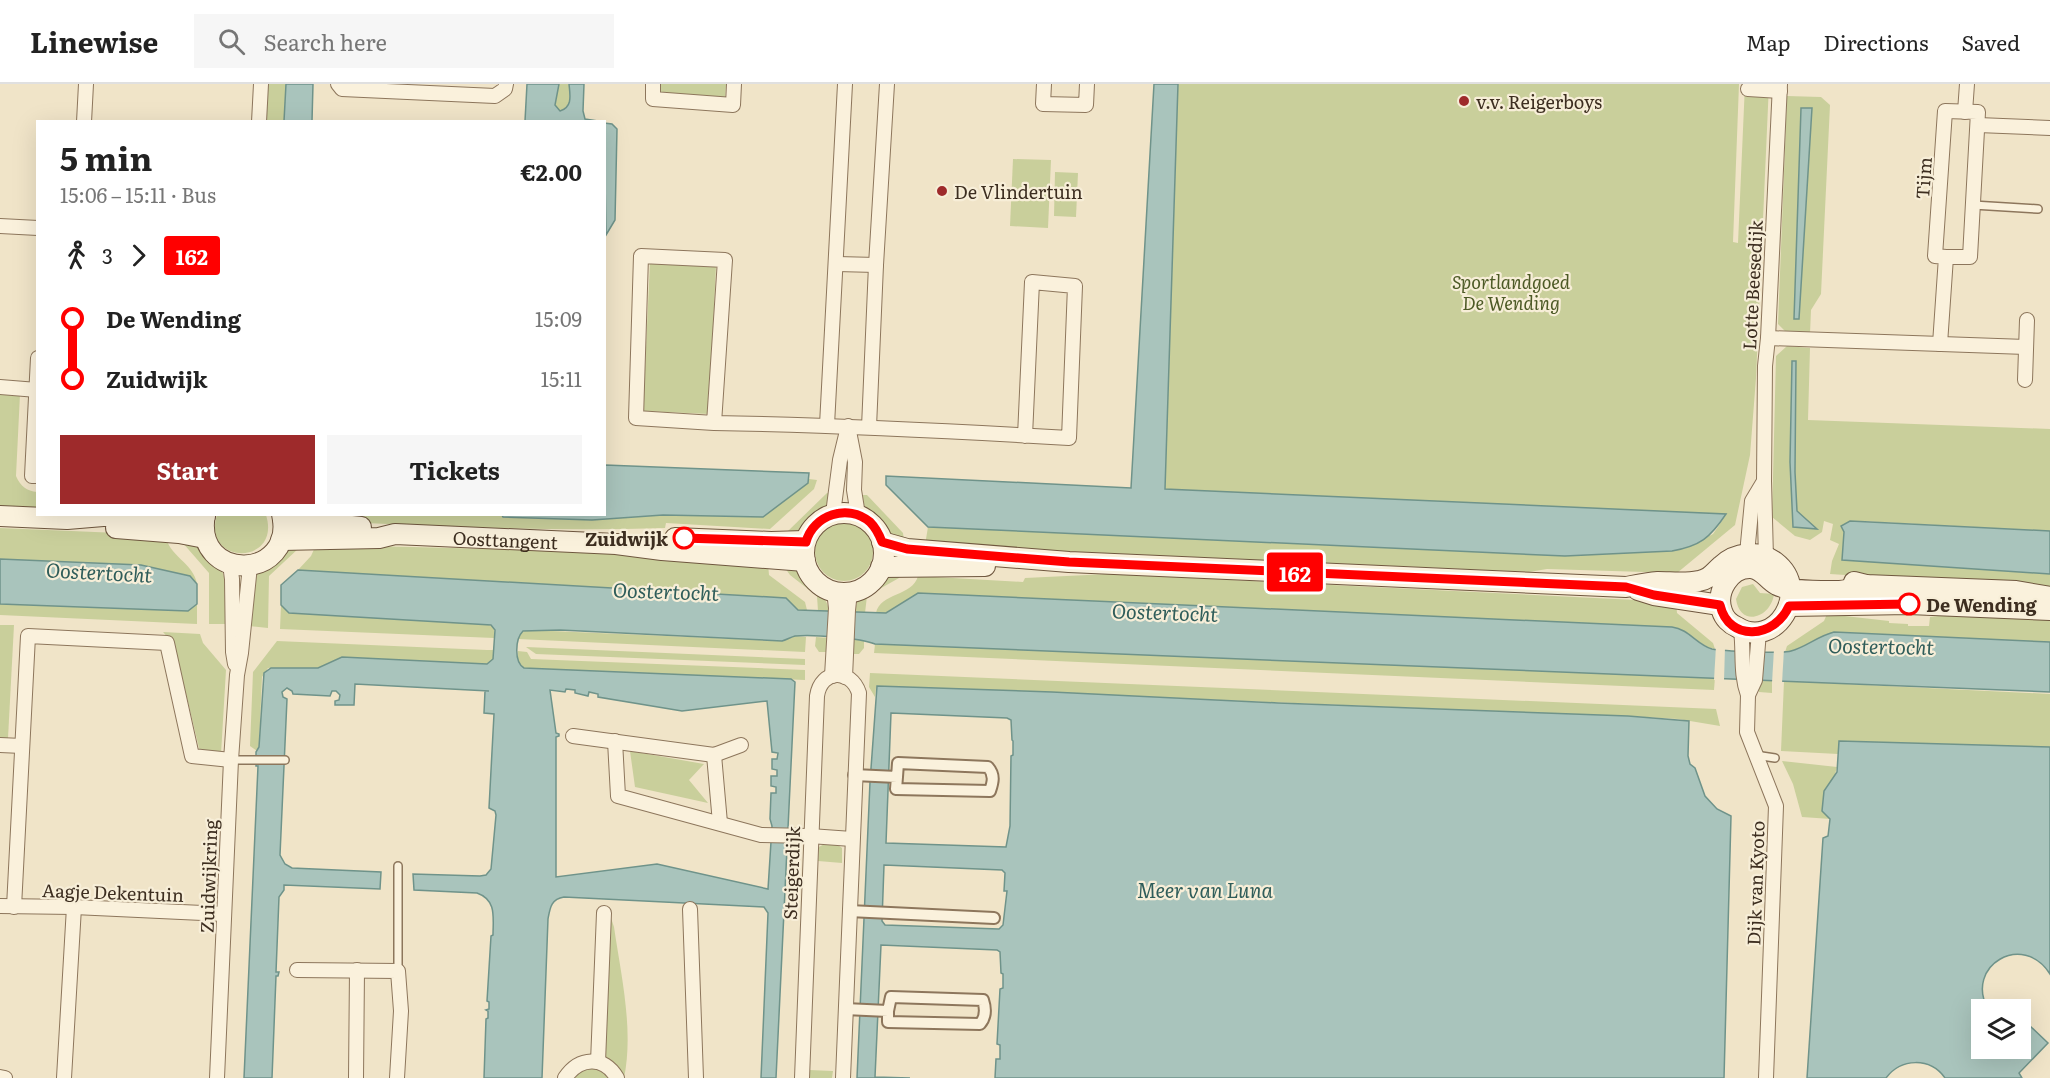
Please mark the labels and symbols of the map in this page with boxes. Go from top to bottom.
place label: v.v. Reigerboys [1476,88,1602,115]
marker: v.v. Reigerboys [1457,94,1471,108]
street label: Tijm [1908,156,1938,200]
place label: De Vlindertuin [954,178,1083,205]
marker: De Vlindertuin [935,184,949,198]
street label: Lotte Beesedijk [1735,218,1769,351]
park label: Sportlandgoed De Wending [1452,268,1571,316]
street label: Oosttangent [452,523,559,555]
place label: Zuidwijk [585,525,669,552]
marker: Zuidwijk [673,527,695,549]
line badge: 162 [1260,552,1330,592]
water label: Oostertocht [45,553,153,589]
water label: Oostertocht [612,573,720,607]
place label: De Wending [1926,591,2038,618]
marker: De Wending [1898,593,1920,615]
water label: Oostertocht [1111,594,1219,628]
water label: Oostertocht [1828,629,1934,661]
street label: Zuidwijkring [193,818,224,933]
street label: Dijk van Kyoto [1739,820,1771,946]
street label: Steigerdijk [776,825,806,920]
water label: Meer van Luna [1137,874,1274,904]
street label: Aagje Dekentuin [42,876,185,908]

